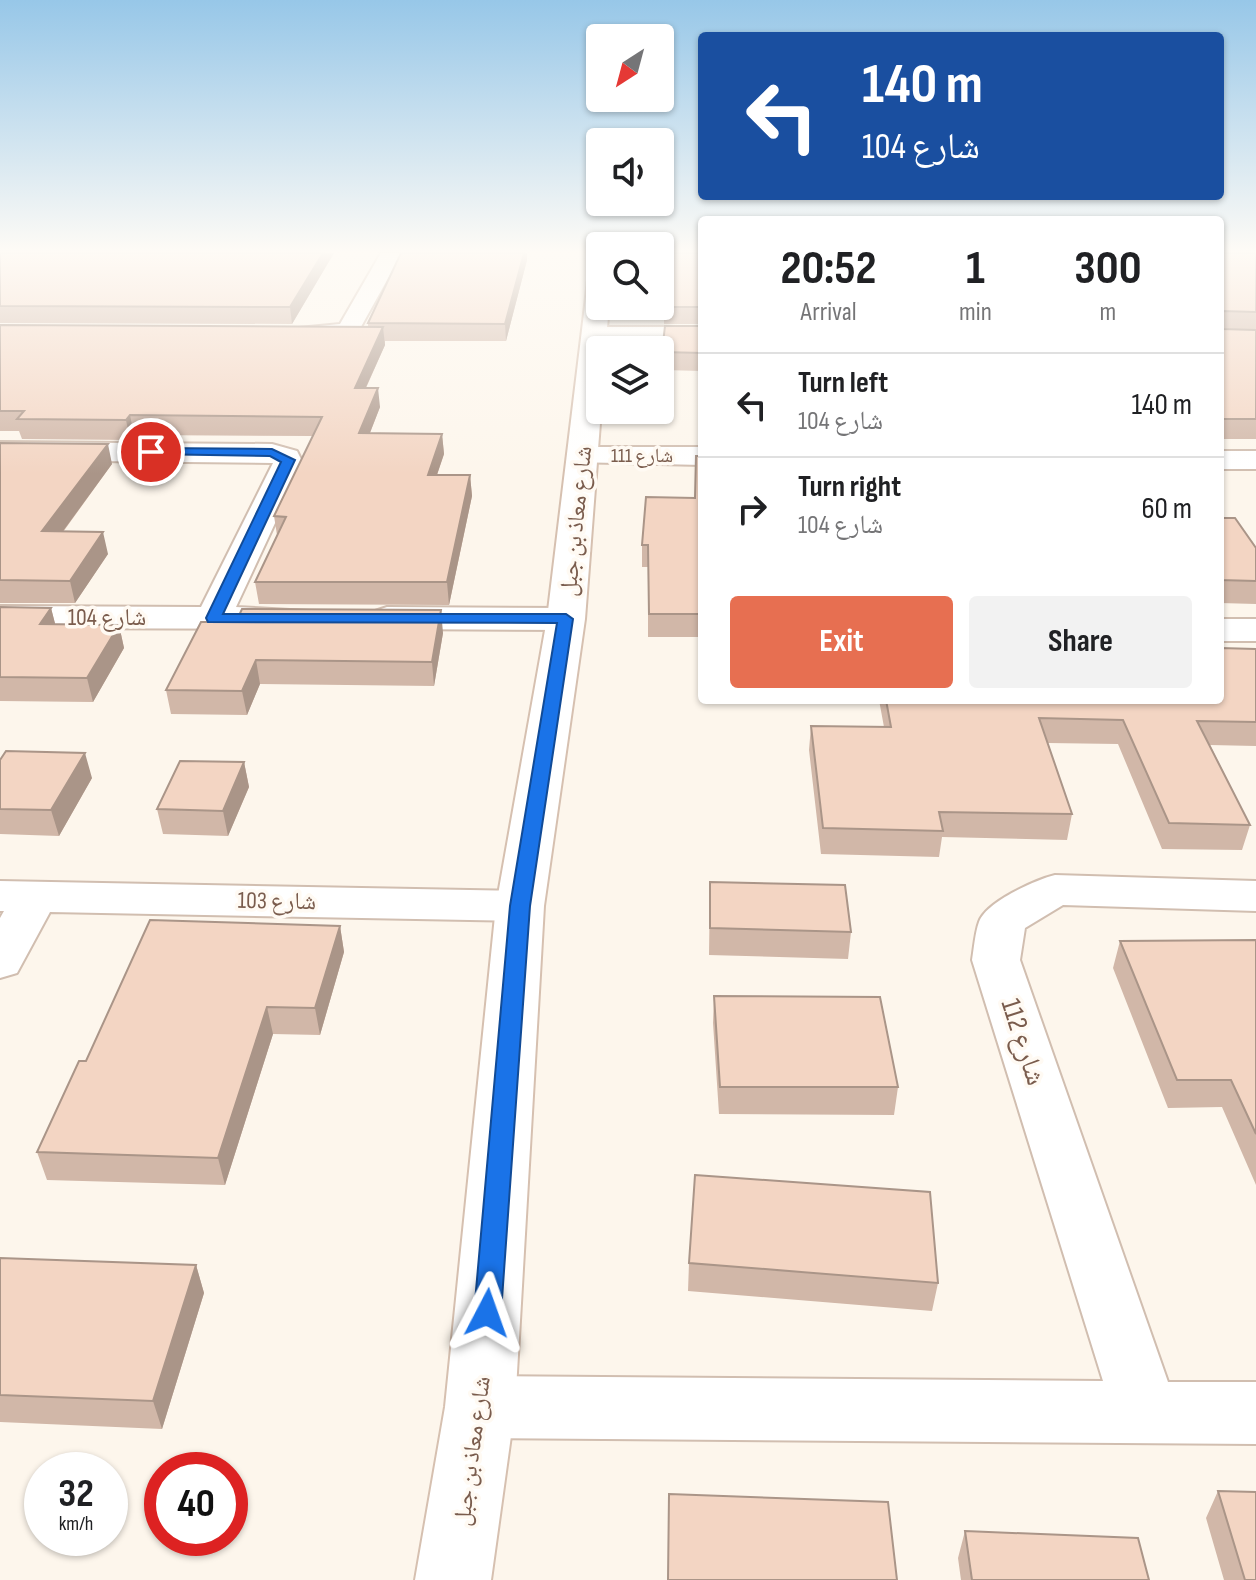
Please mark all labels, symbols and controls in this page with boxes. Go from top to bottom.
north arrow [586,24,674,112]
map controls [586,24,674,424]
text: 140 m [862,52,983,119]
icon: left [730,64,834,168]
text: شارع 104 [862,126,980,169]
button: sound [586,128,674,216]
button: search [586,232,674,320]
text: 20:52 [781,240,877,297]
text: 1 [966,240,985,297]
text: 300 [1074,240,1141,297]
text: Arrival [801,297,857,328]
text: min [959,297,992,328]
text: m [1100,297,1116,328]
button: layers [586,336,674,424]
text: Turn left [798,365,888,401]
icon: left [730,383,774,427]
text: 140 m [1132,387,1192,423]
text: شارع 104 [798,406,883,437]
pin [117,418,185,486]
icon: arrive [129,430,173,474]
street label: شارع معاذ بن جبل [554,444,598,598]
street label: شارع 111 [611,444,673,468]
text: Turn right [798,469,901,505]
icon: right [730,487,774,531]
text: 60 m [1141,491,1192,527]
text: شارع 104 [798,510,883,541]
button: Exit [730,596,953,688]
button: Share [969,596,1192,688]
street label: شارع 104 [68,603,146,632]
street label: شارع 103 [237,886,317,916]
street label: شارع 112 [994,995,1052,1089]
position arrow [445,1271,529,1355]
street label: شارع معاذ بن جبل [447,1374,497,1528]
speed limit sign: 40 [144,1452,248,1556]
text: 32 [58,1470,94,1518]
text: km/h [59,1512,93,1536]

